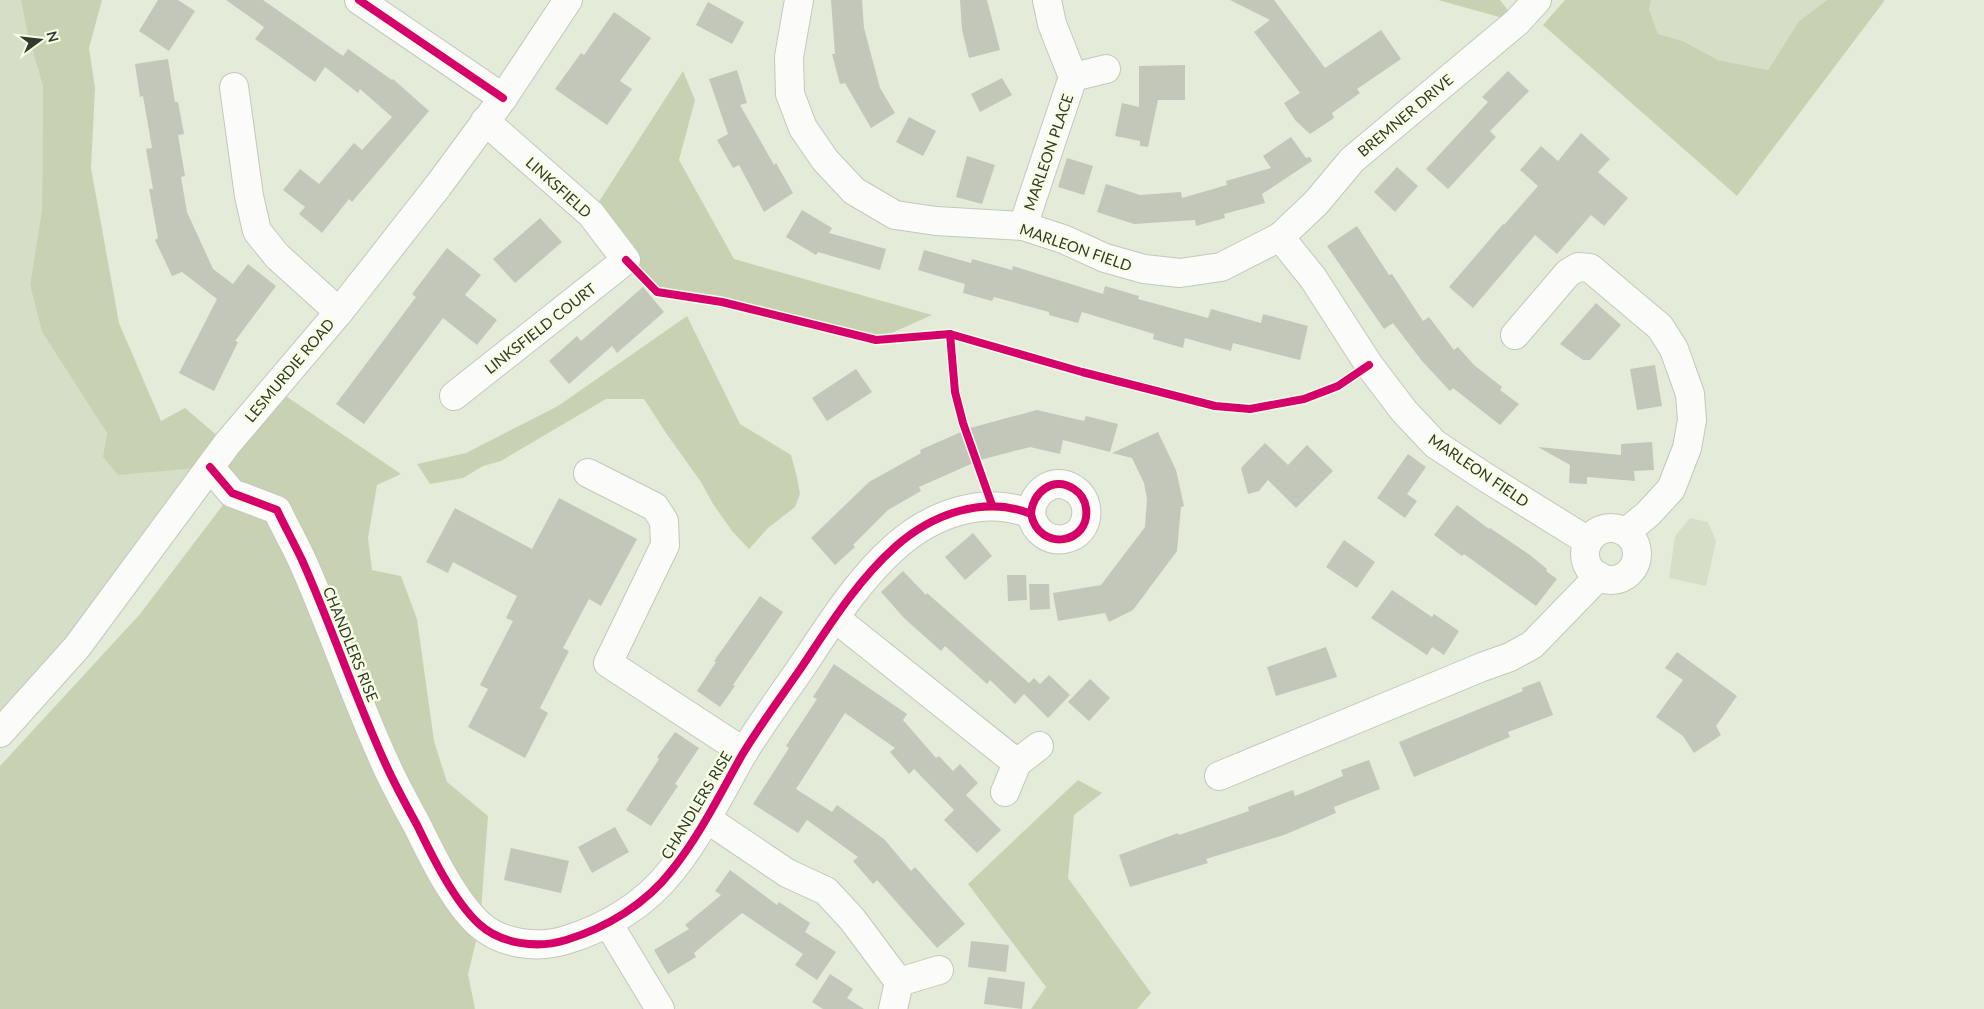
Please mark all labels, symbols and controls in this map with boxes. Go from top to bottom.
north arrow [15,15,65,65]
text: N [43,29,63,44]
street label: BREMNER DRIVE [1354,70,1456,160]
street label: MARLEON PLACE [1020,91,1076,213]
street label: LINKSFIELD [523,153,595,221]
street label: MARLEON FIELD [1018,219,1134,275]
street label: LINKSFIELD COURT [481,279,599,377]
street label: LESMURDIE ROAD [240,315,338,425]
street label: MARLEON FIELD [1425,430,1533,510]
street label: CHANDLERS RISE [320,584,382,704]
street label: CHANDLERS RISE [657,748,735,862]

